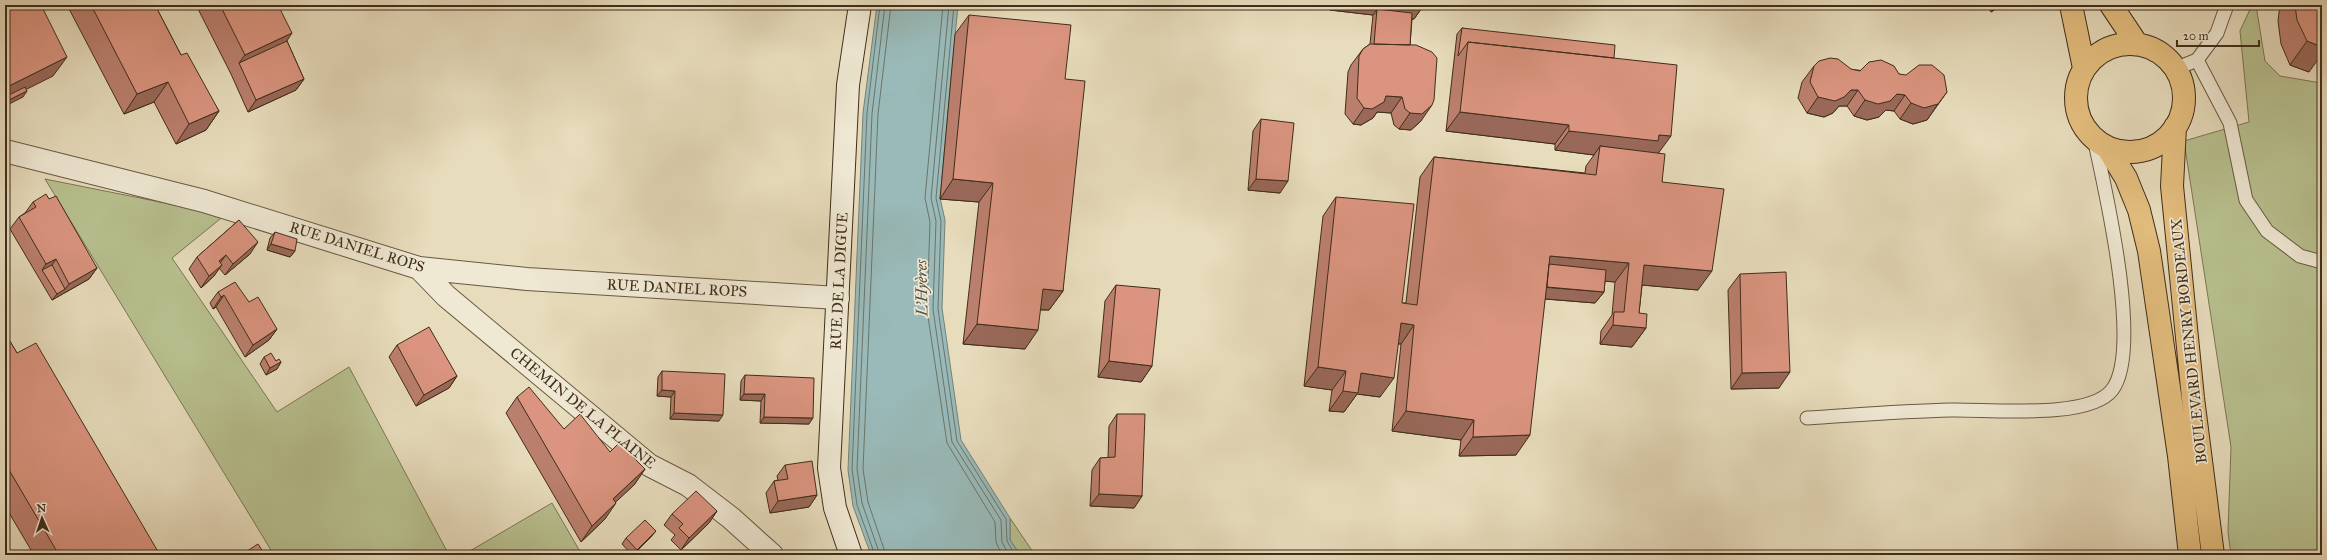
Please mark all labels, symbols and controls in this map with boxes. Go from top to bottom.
scale bar [2177,22,2259,48]
text: 20 m [2183,29,2209,43]
street label: RUE DE LA DIGUE [826,212,852,350]
street label: BOULEVARD HENRY BORDEAUX [2167,217,2211,464]
street label: RUE DANIEL ROPS [287,218,427,276]
water label: L'Hyères [912,259,932,317]
street label: RUE DANIEL ROPS [606,275,748,301]
street label: CHEMIN DE LA PLAINE [506,344,660,473]
north arrow [22,498,62,538]
text: N [36,502,47,515]

